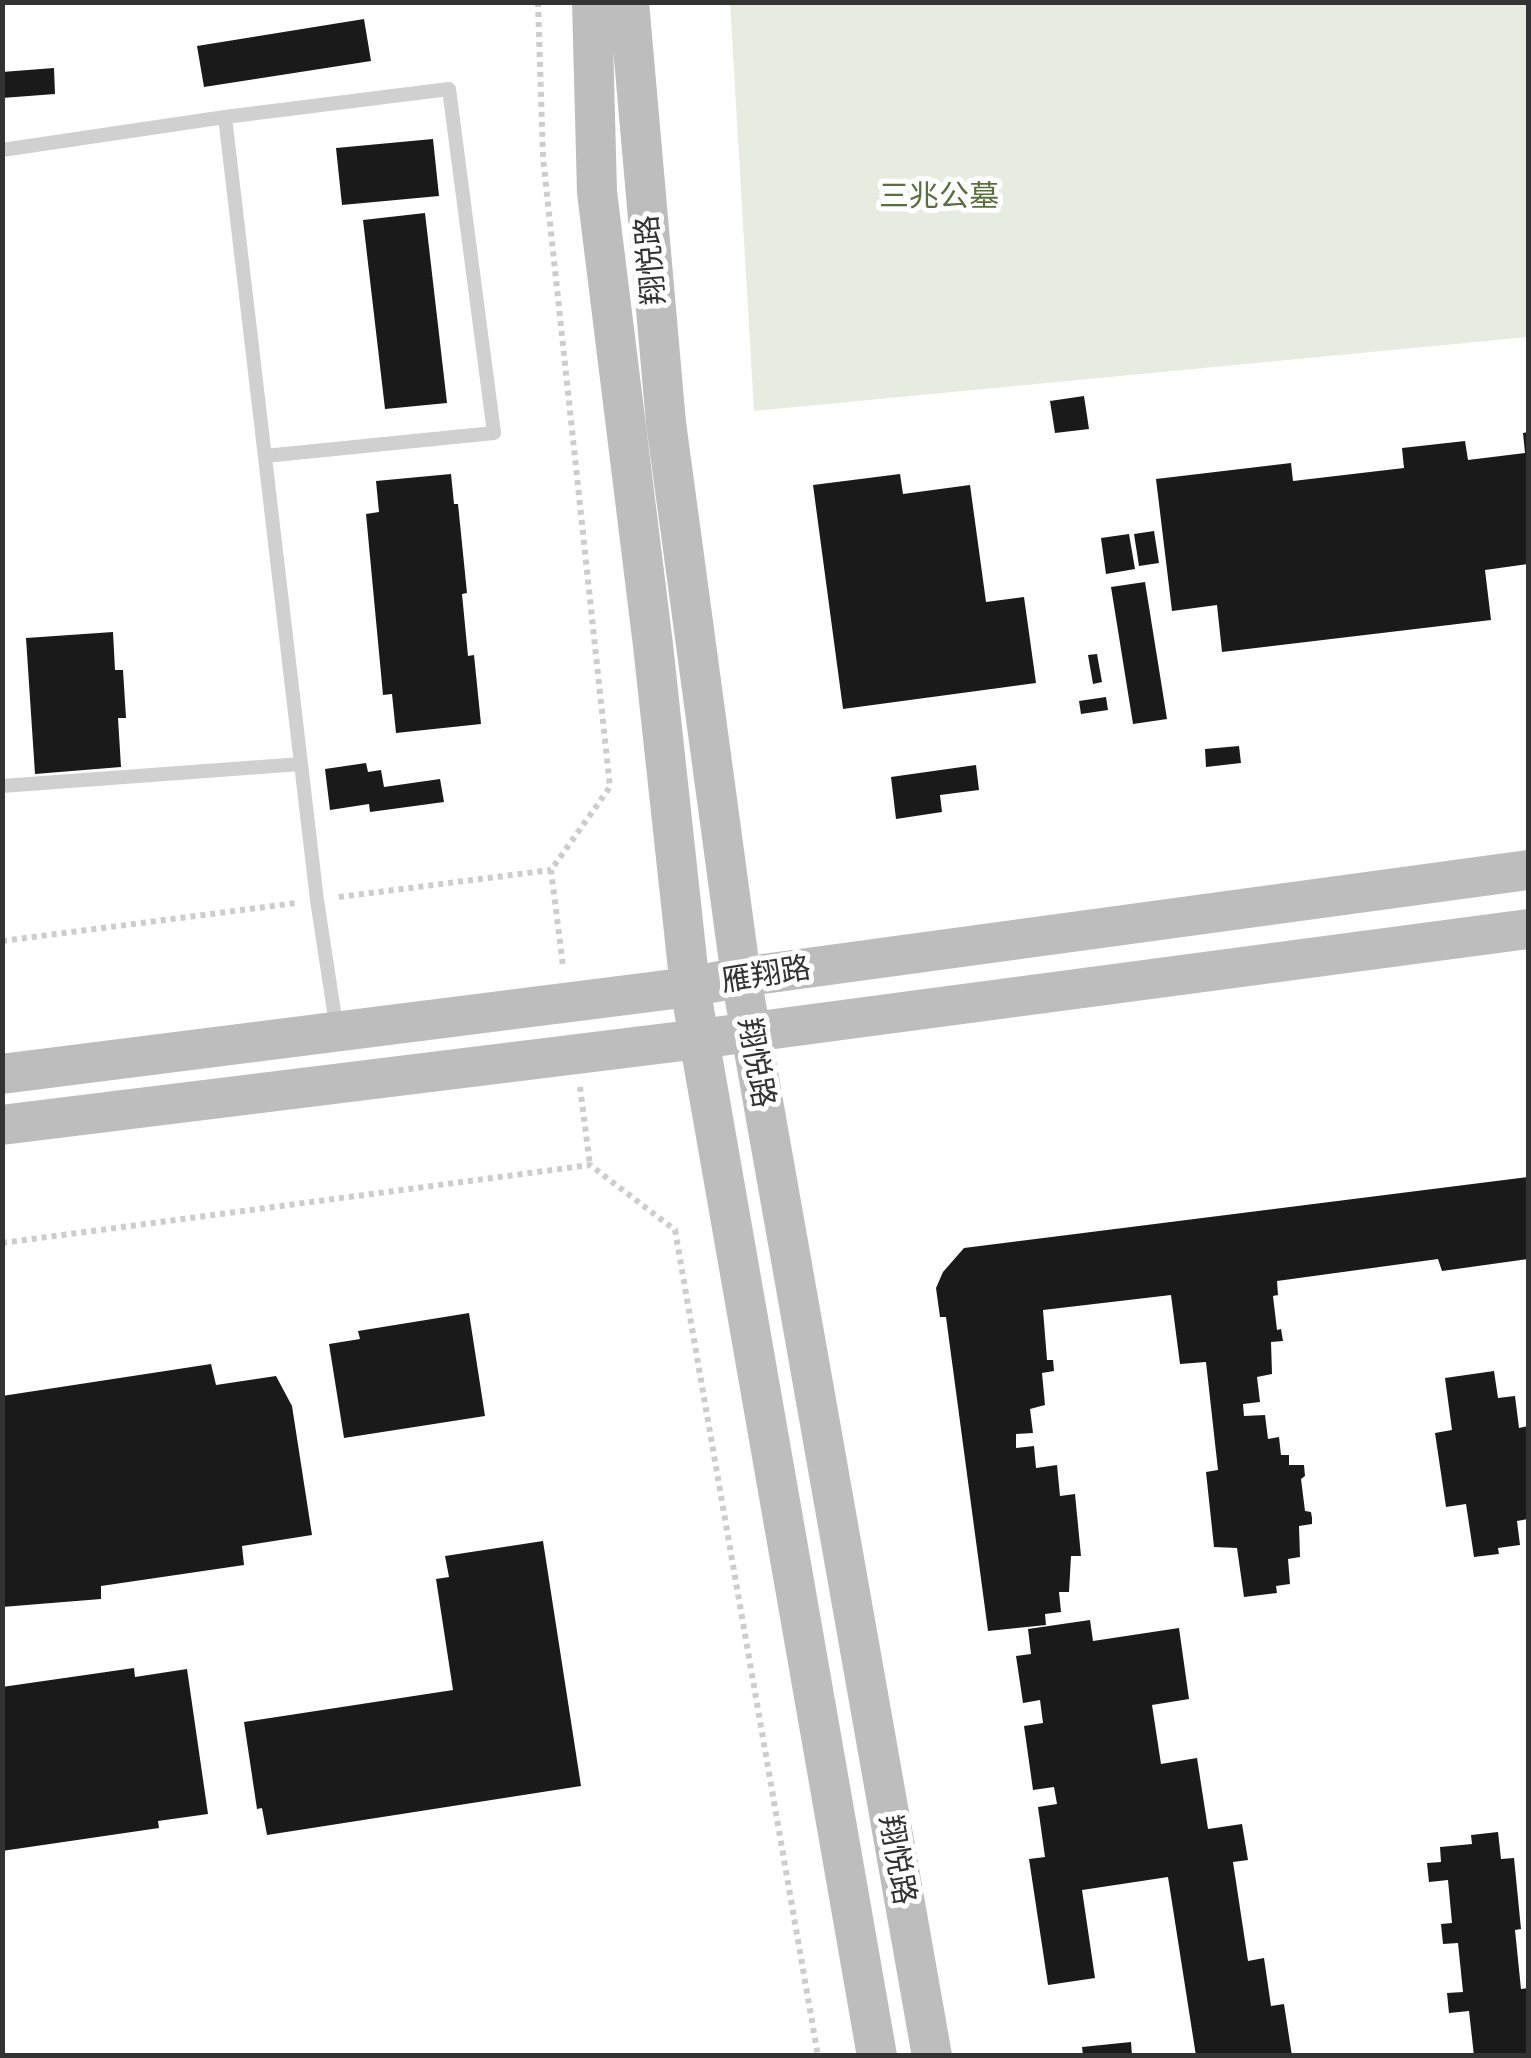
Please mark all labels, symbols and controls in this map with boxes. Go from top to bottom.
park label: 三兆公墓 [879,179,999,215]
street label: 翔悦路 [629,214,673,306]
street label: 雁翔路 [719,950,813,1000]
street label: 翔悦路 [730,1016,782,1110]
street label: 翔悦路 [871,1813,923,1907]

